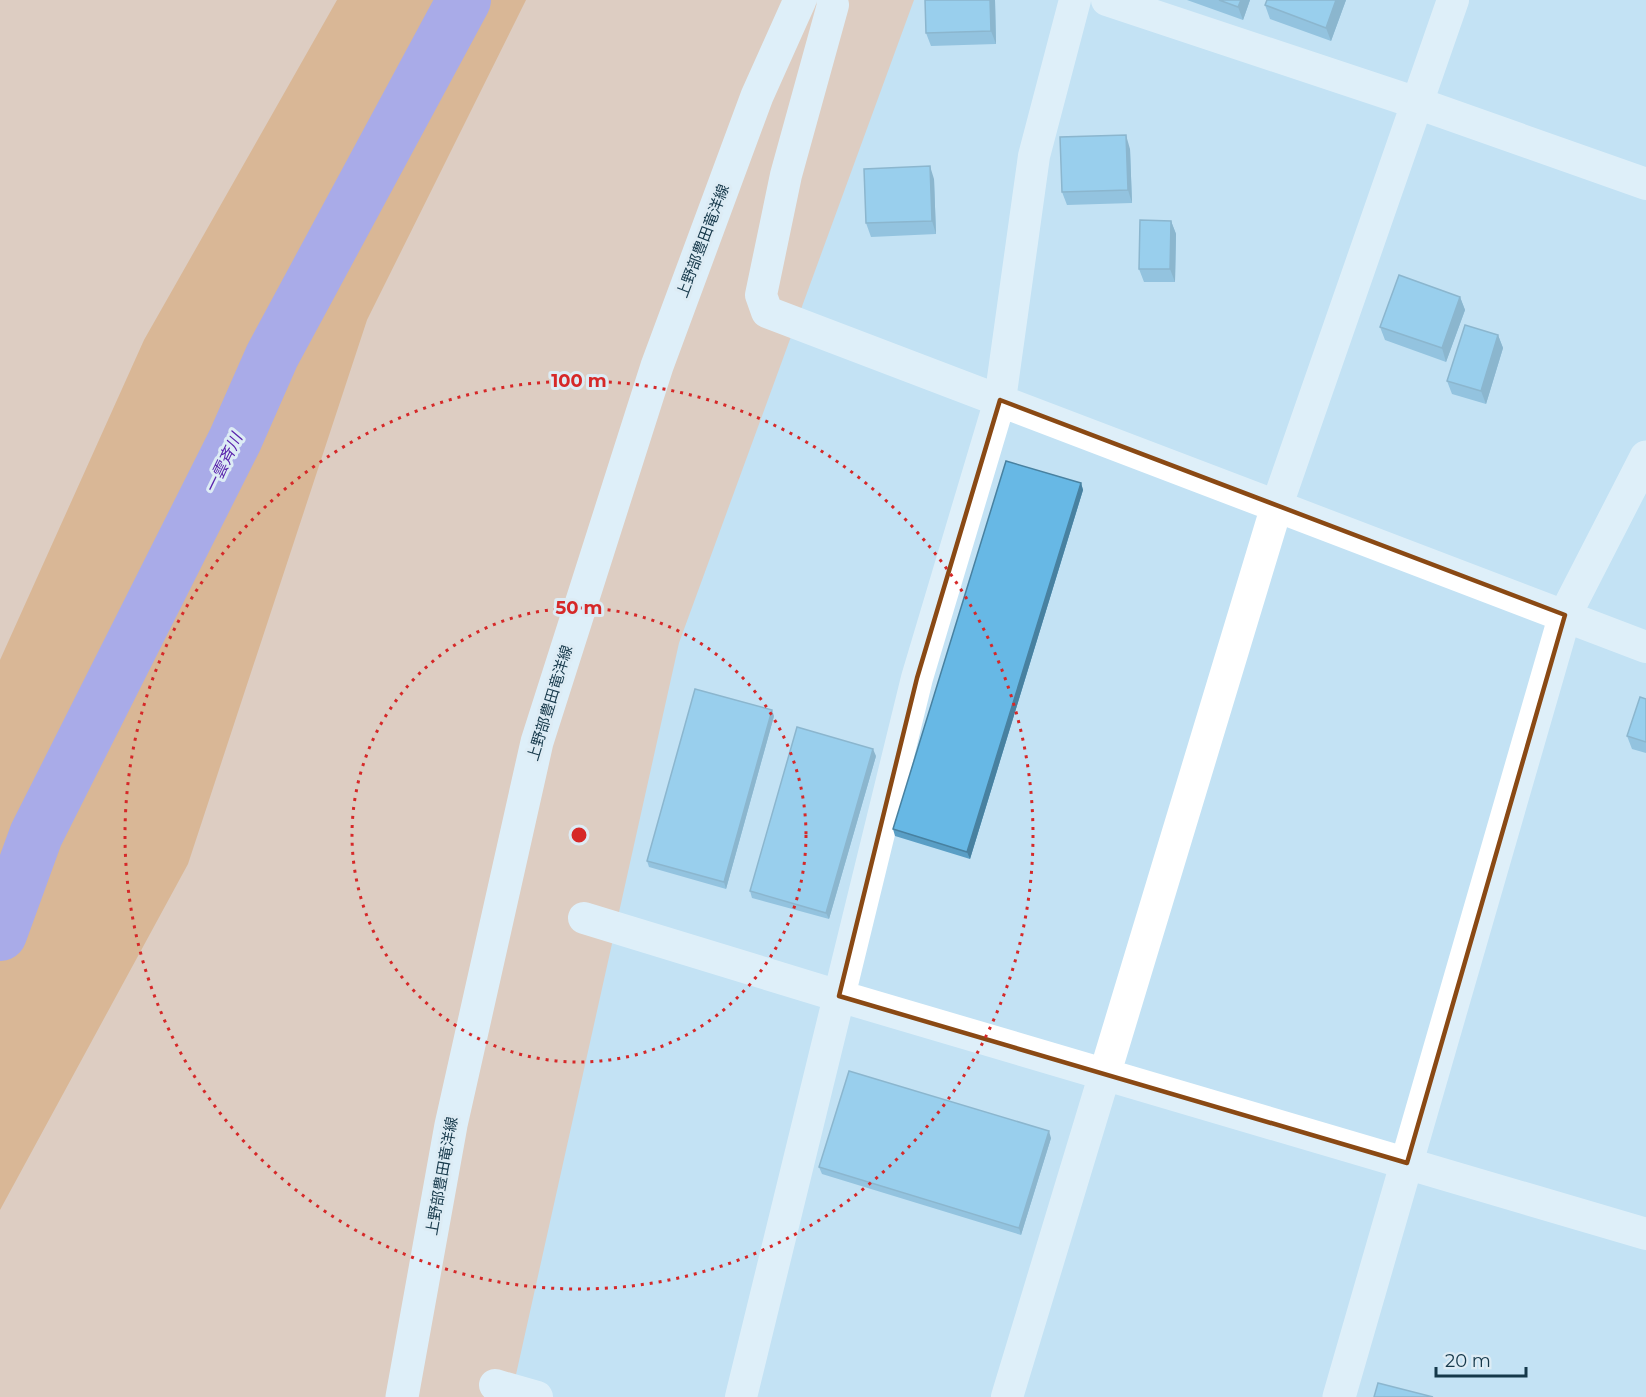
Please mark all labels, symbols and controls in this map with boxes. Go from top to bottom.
street label: 上野部豊田竜洋線 [672,181,733,300]
text: 100 m [551,370,607,392]
water label: 一雲斉川 [201,429,247,496]
text: 50 m [556,597,602,619]
street label: 上野部豊田竜洋線 [523,643,576,763]
centre of rings [569,825,589,845]
street label: 上野部豊田竜洋線 [422,1115,461,1237]
scale bar [1436,1340,1526,1378]
text: 20 m [1445,1350,1491,1372]

